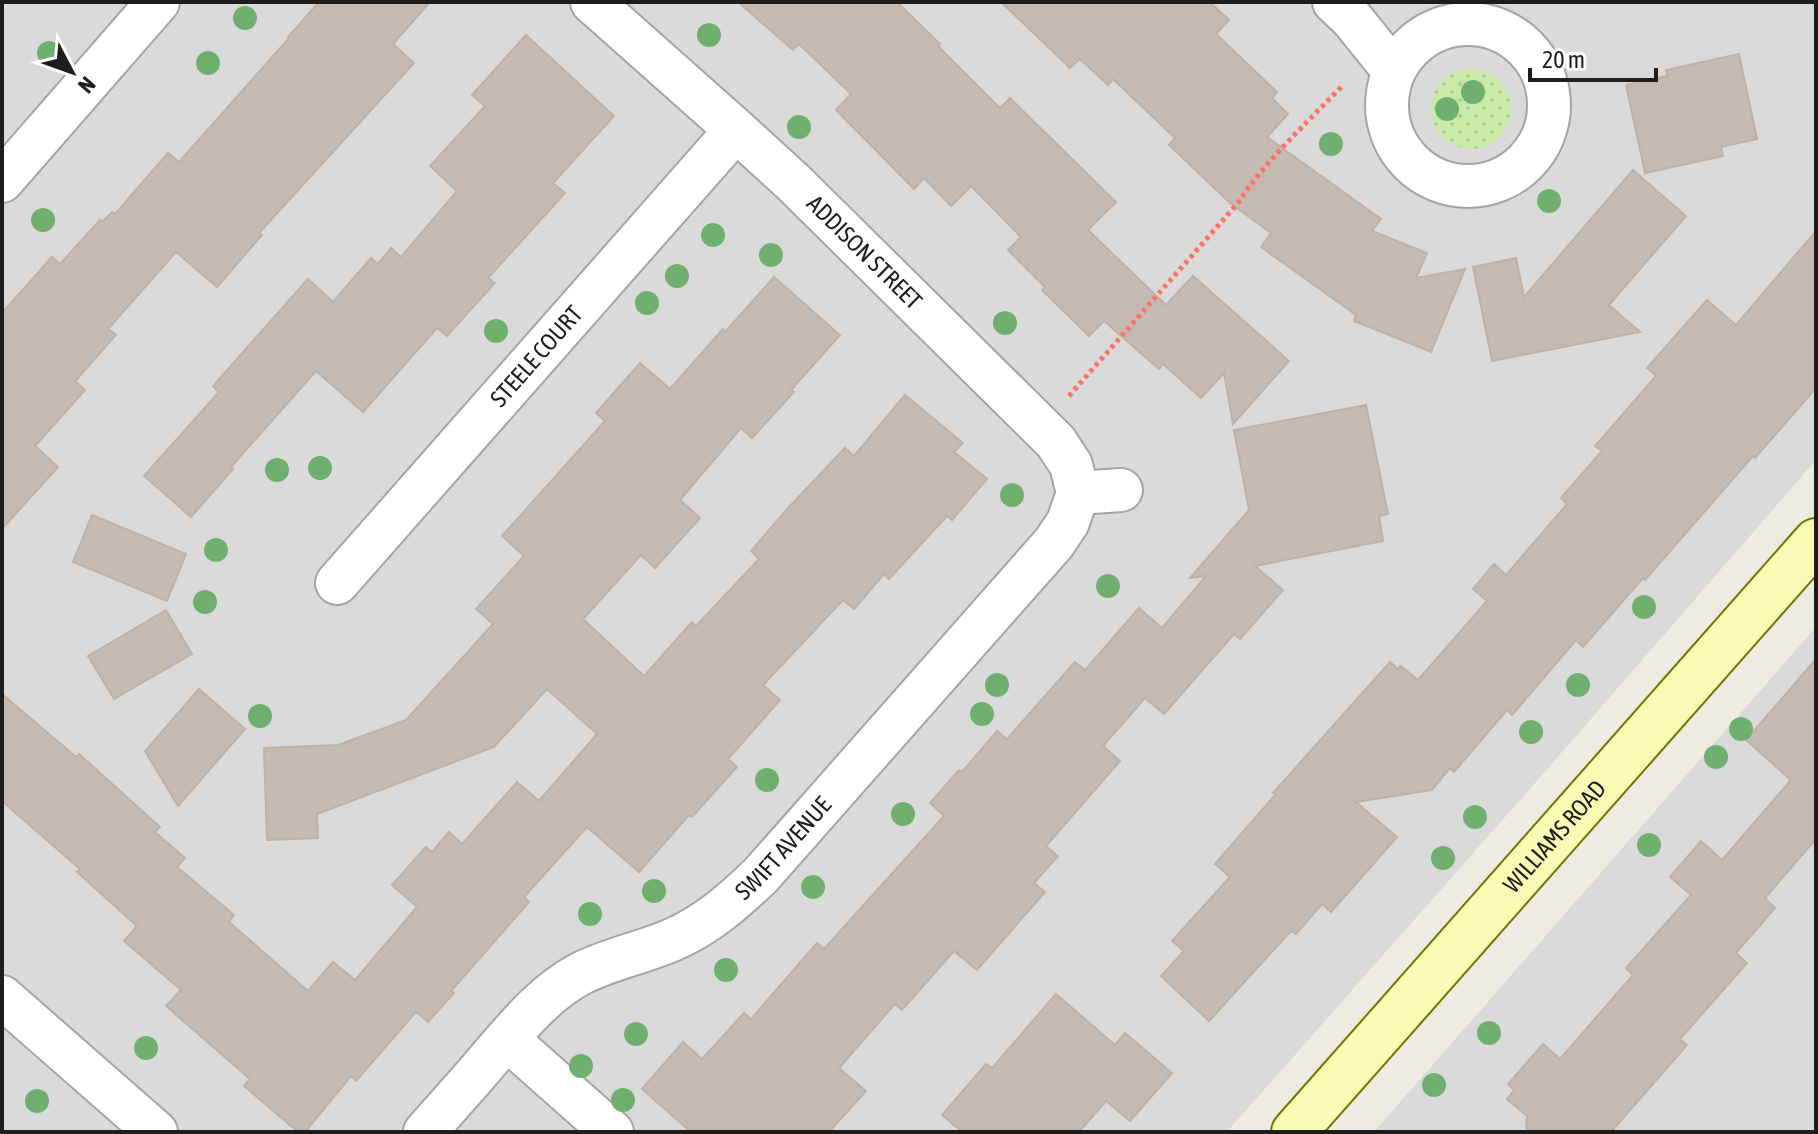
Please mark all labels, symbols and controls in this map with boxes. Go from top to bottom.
north arrow [32,32,112,112]
scale bar [1530,32,1656,82]
text: 20 m [1542,46,1585,73]
text: N [73,72,101,99]
street label: ADDISON STREET [802,190,928,315]
street label: STEELE COURT [485,300,588,412]
street label: WILLIAMS ROAD [1498,775,1611,898]
street label: SWIFT AVENUE [730,791,836,905]

